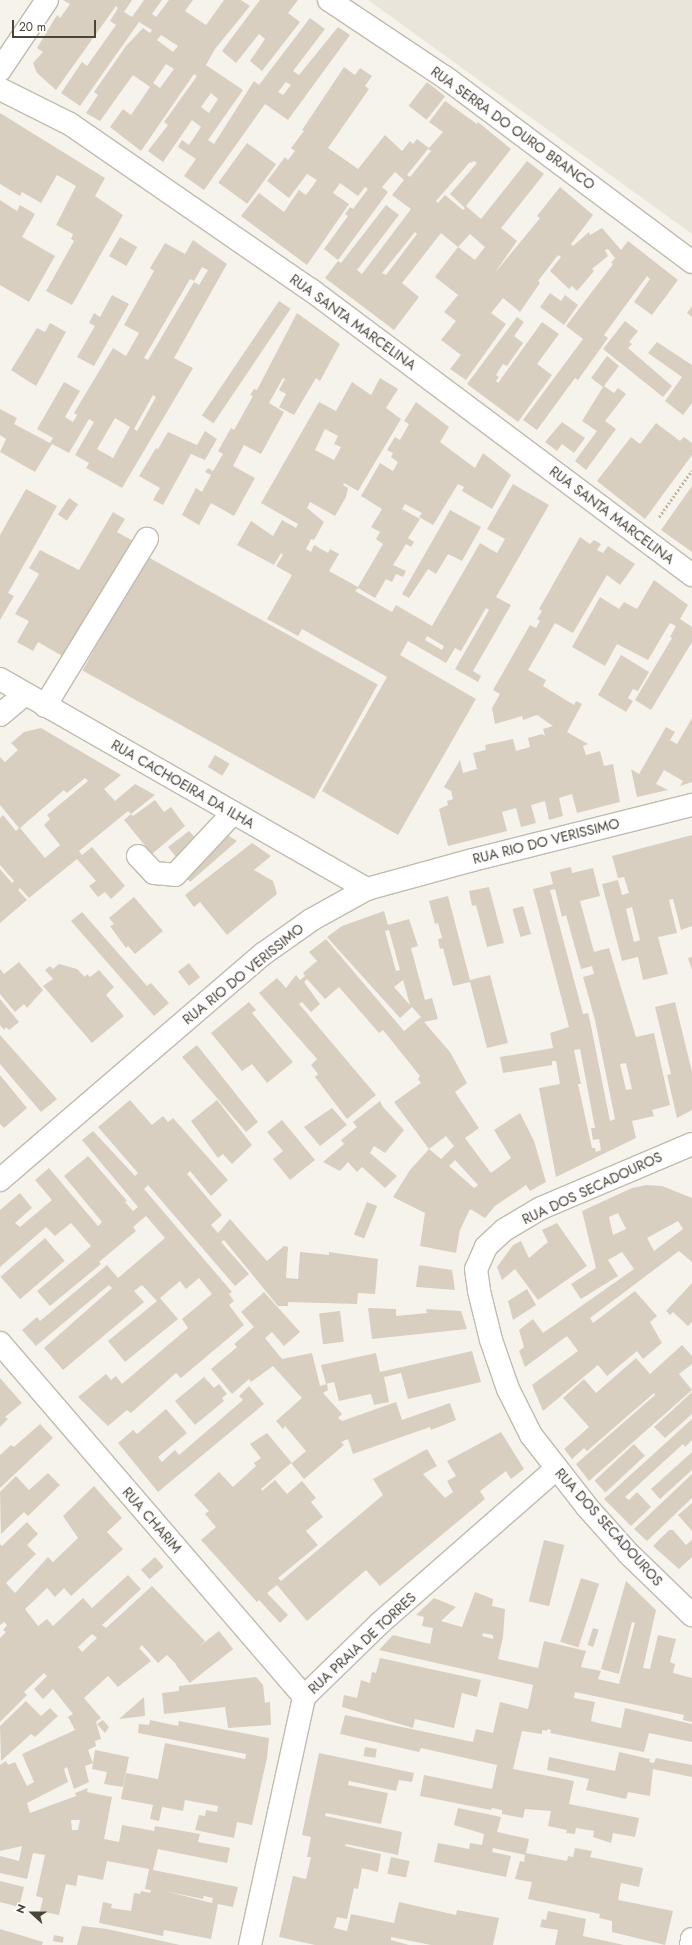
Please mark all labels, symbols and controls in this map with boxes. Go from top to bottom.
scale bar [14,12,98,38]
text: 20 m [19,18,46,36]
street label: RUA SERRA DO OURO BRANCO [428,63,598,193]
street label: RUA SANTA MARCELINA [287,271,419,373]
street label: RUA SANTA MARCELINA [546,463,678,567]
street label: RUA CACHOEIRA DA ILHA [108,736,258,832]
street label: RUA RIO DO VERISSIMO [471,815,621,867]
street label: RUA RIO DO VERISSIMO [179,920,307,1028]
street label: RUA DOS SECADOUROS [519,1148,665,1228]
street label: RUA DOS SECADOUROS [552,1465,666,1589]
street label: RUA CHARIM [119,1484,185,1556]
street label: RUA PRAIA DE TORRES [305,1589,419,1697]
north arrow [12,1893,52,1933]
text: N [12,1902,30,1916]

